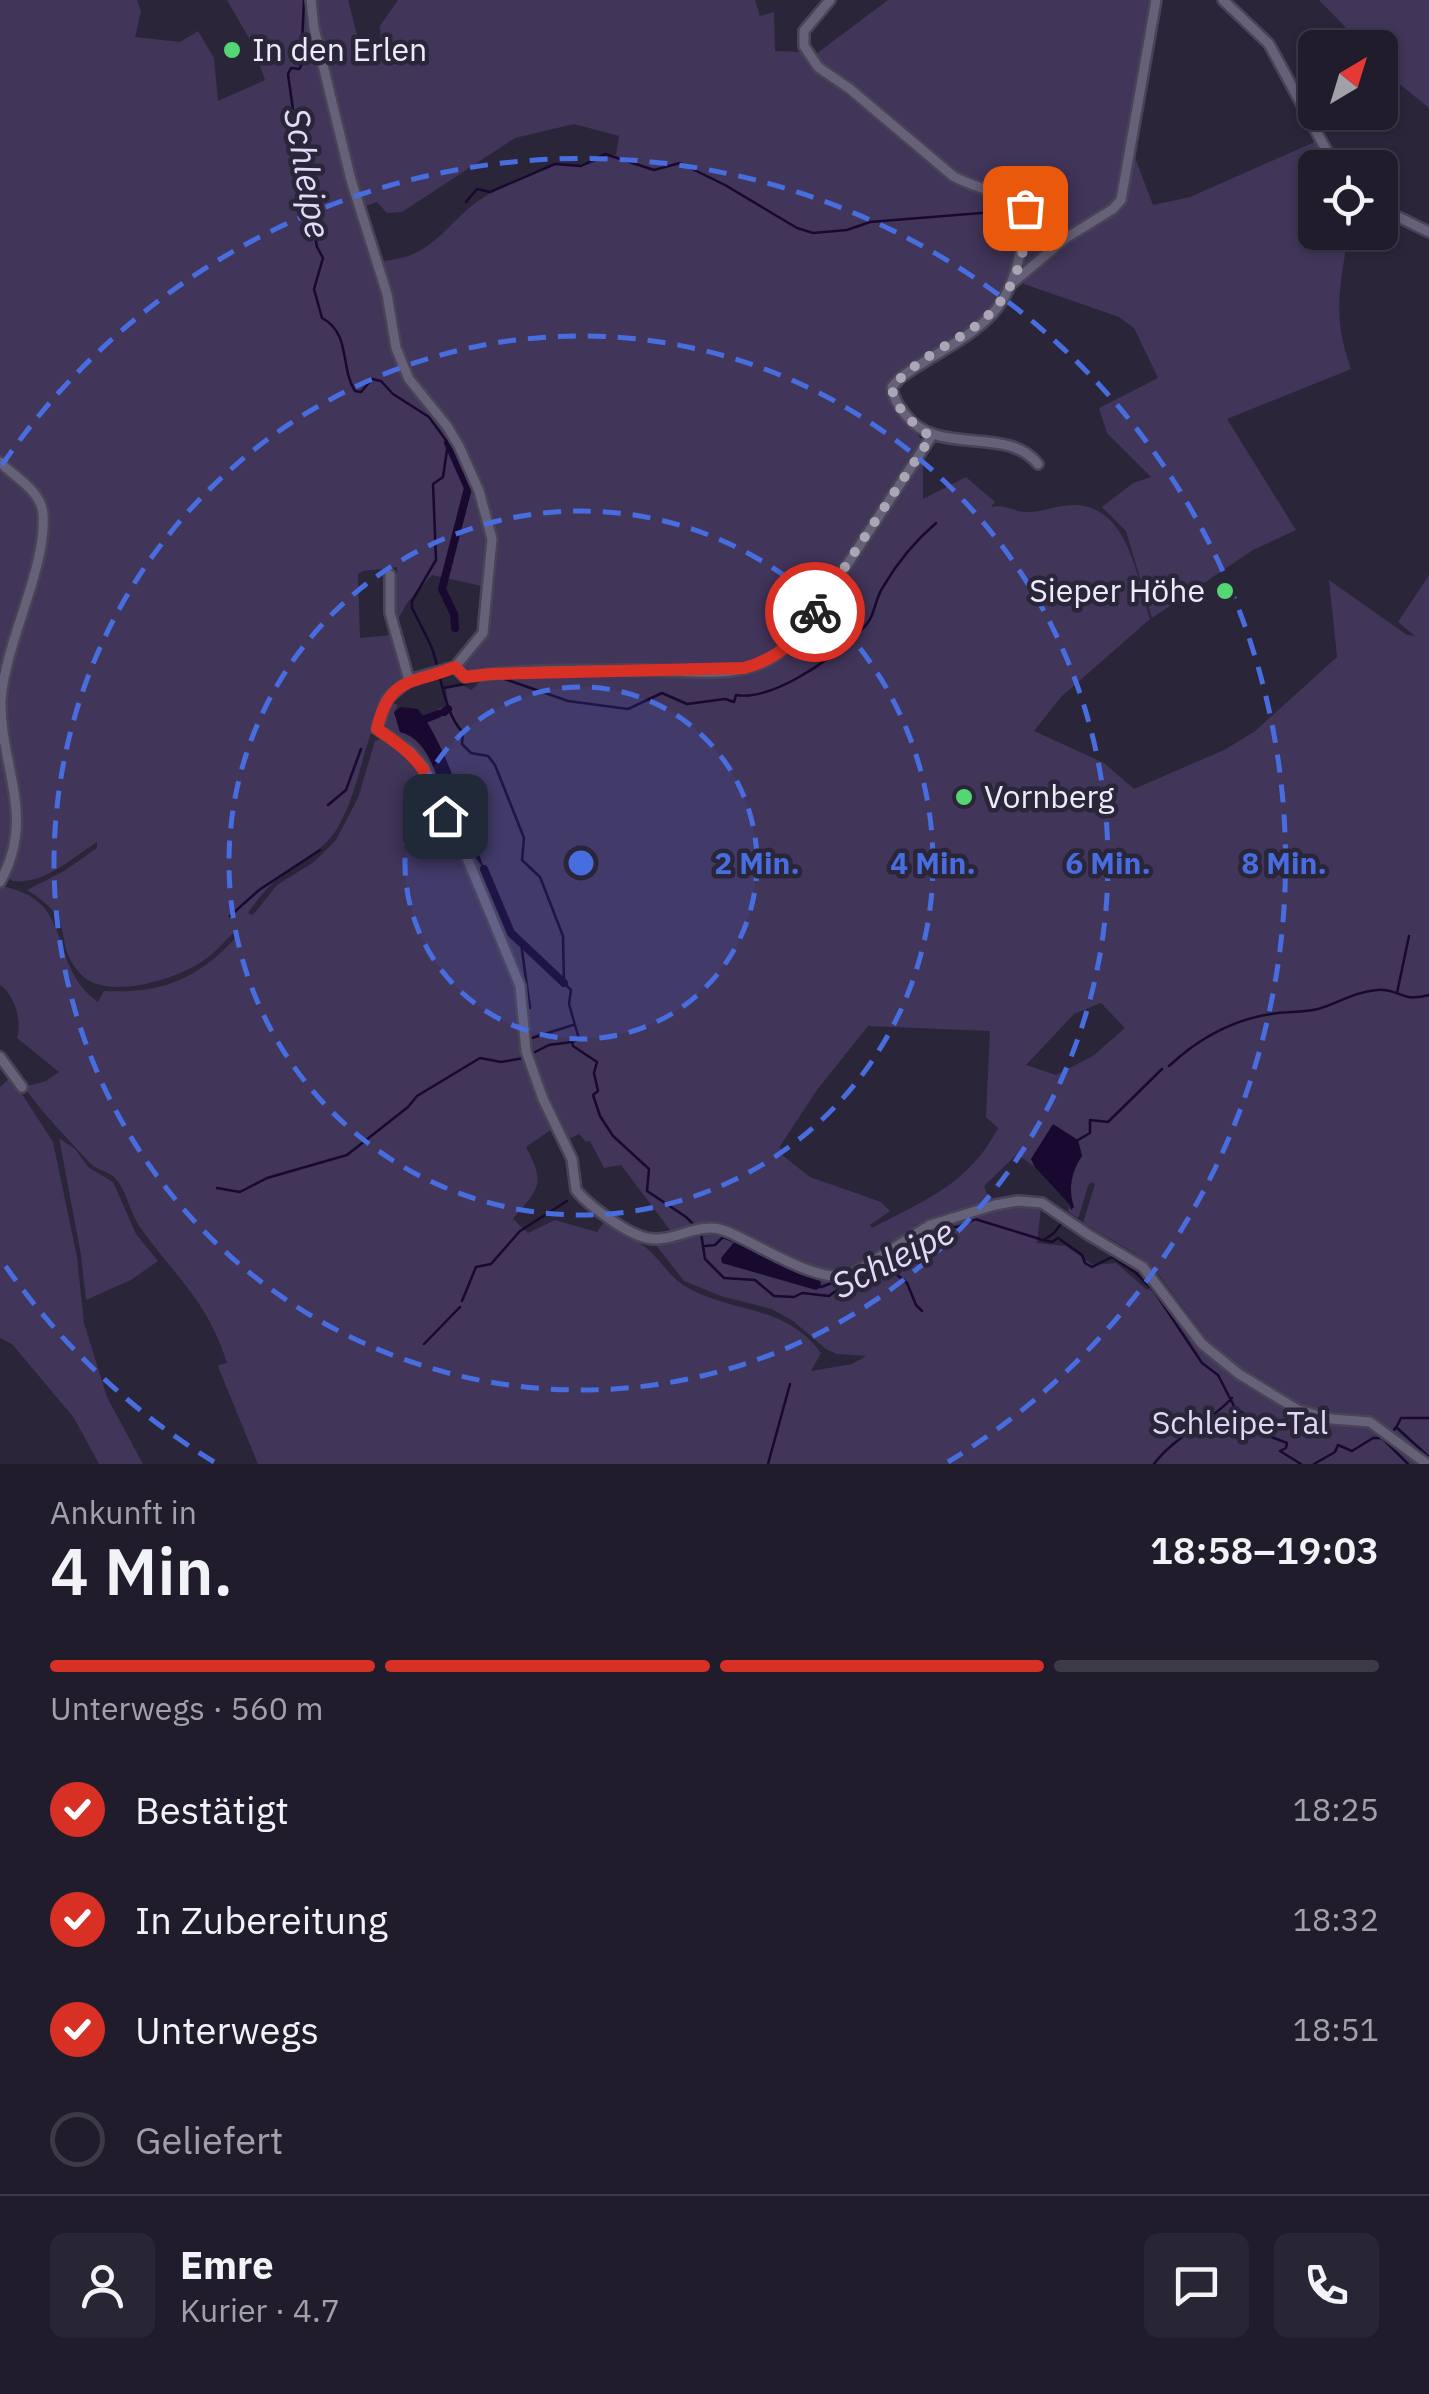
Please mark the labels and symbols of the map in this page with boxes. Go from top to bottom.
place label: In den Erlen [252,28,427,70]
north arrow [1298,30,1398,130]
marker: In den Erlen [221,39,243,61]
water label: Schleipe [274,104,342,241]
pin [983,166,1068,251]
courier [765,562,865,662]
place label: Sieper Höhe [1029,569,1205,611]
marker: Sieper Höhe [1214,580,1236,602]
pin [403,774,488,859]
place label: Vornberg [984,775,1115,817]
marker: Vornberg [953,786,975,808]
text: 2 Min. [714,843,800,882]
text: 4 Min. [890,843,976,882]
text: 6 Min. [1065,843,1151,882]
text: 8 Min. [1241,843,1327,882]
centre of rings [563,845,599,881]
water label: Schleipe [824,1208,961,1308]
park label: Schleipe-Tal [1152,1401,1328,1443]

